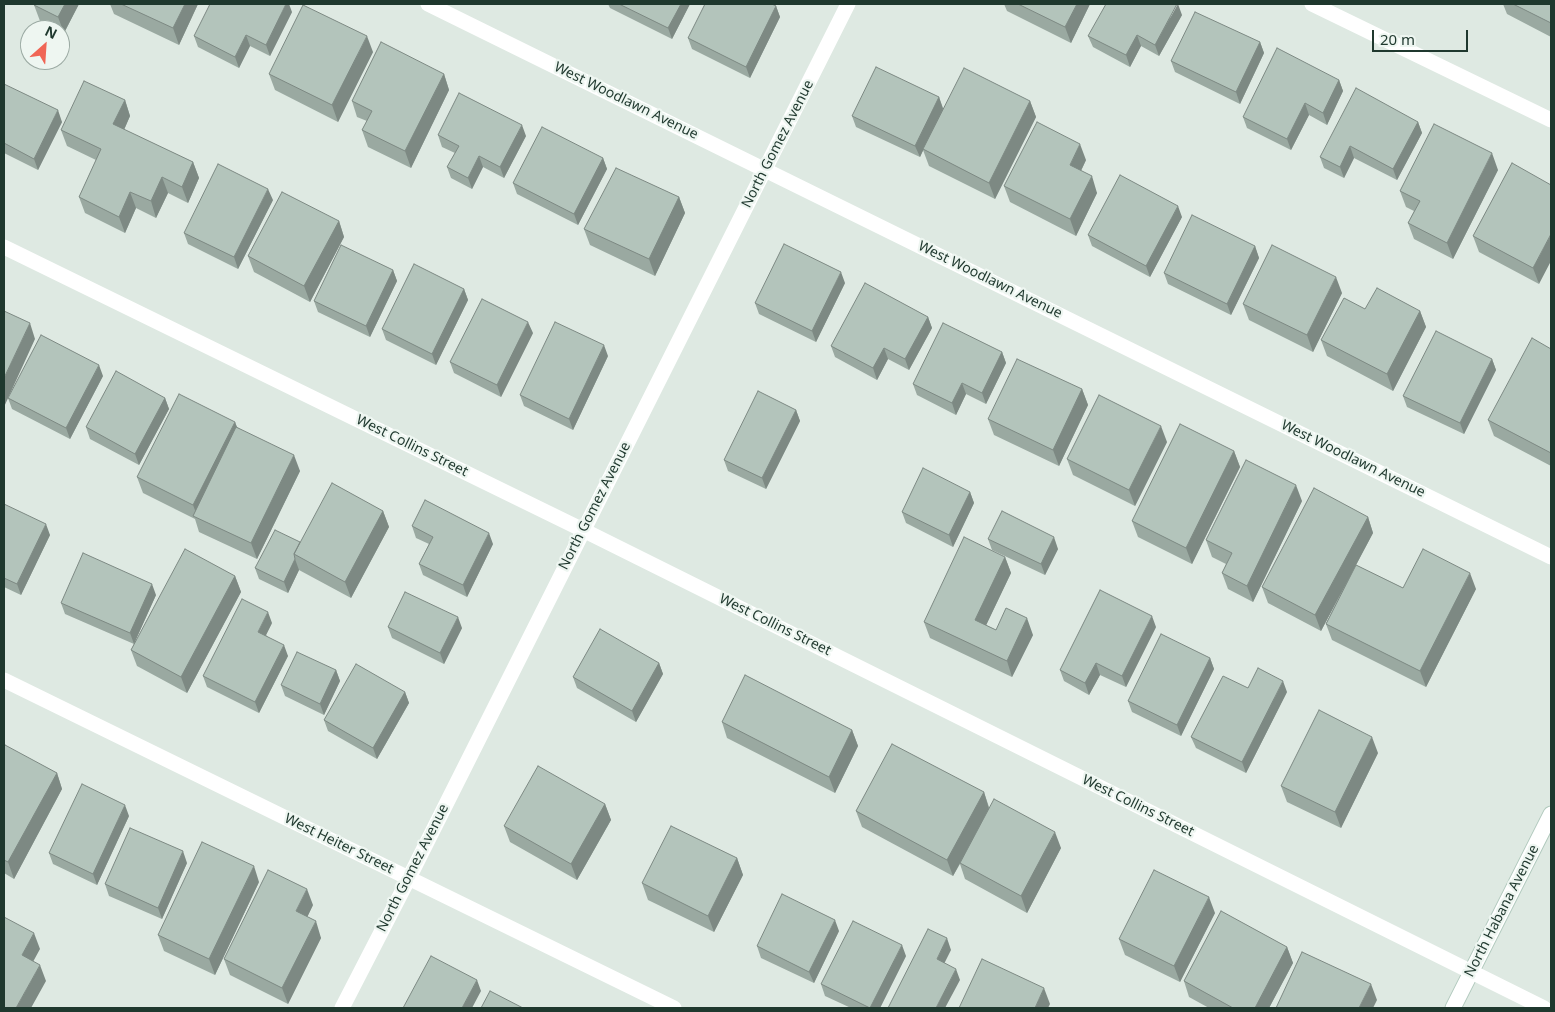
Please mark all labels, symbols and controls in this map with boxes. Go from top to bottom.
north arrow [20,20,70,70]
scale bar [1375,20,1471,52]
text: N [42,21,61,43]
text: 20 m [1380,29,1415,49]
street label: West Woodlawn Avenue [551,59,701,143]
street label: North Gomez Avenue [738,77,818,211]
street label: West Woodlawn Avenue [915,238,1065,322]
street label: West Collins Street [353,412,471,480]
street label: West Woodlawn Avenue [1278,417,1428,501]
street label: North Gomez Avenue [555,439,635,573]
street label: West Collins Street [716,591,834,659]
street label: West Collins Street [1079,772,1197,840]
street label: North Gomez Avenue [373,801,453,935]
street label: West Heiter Street [282,810,396,878]
street label: North Habana Avenue [1461,842,1543,980]

